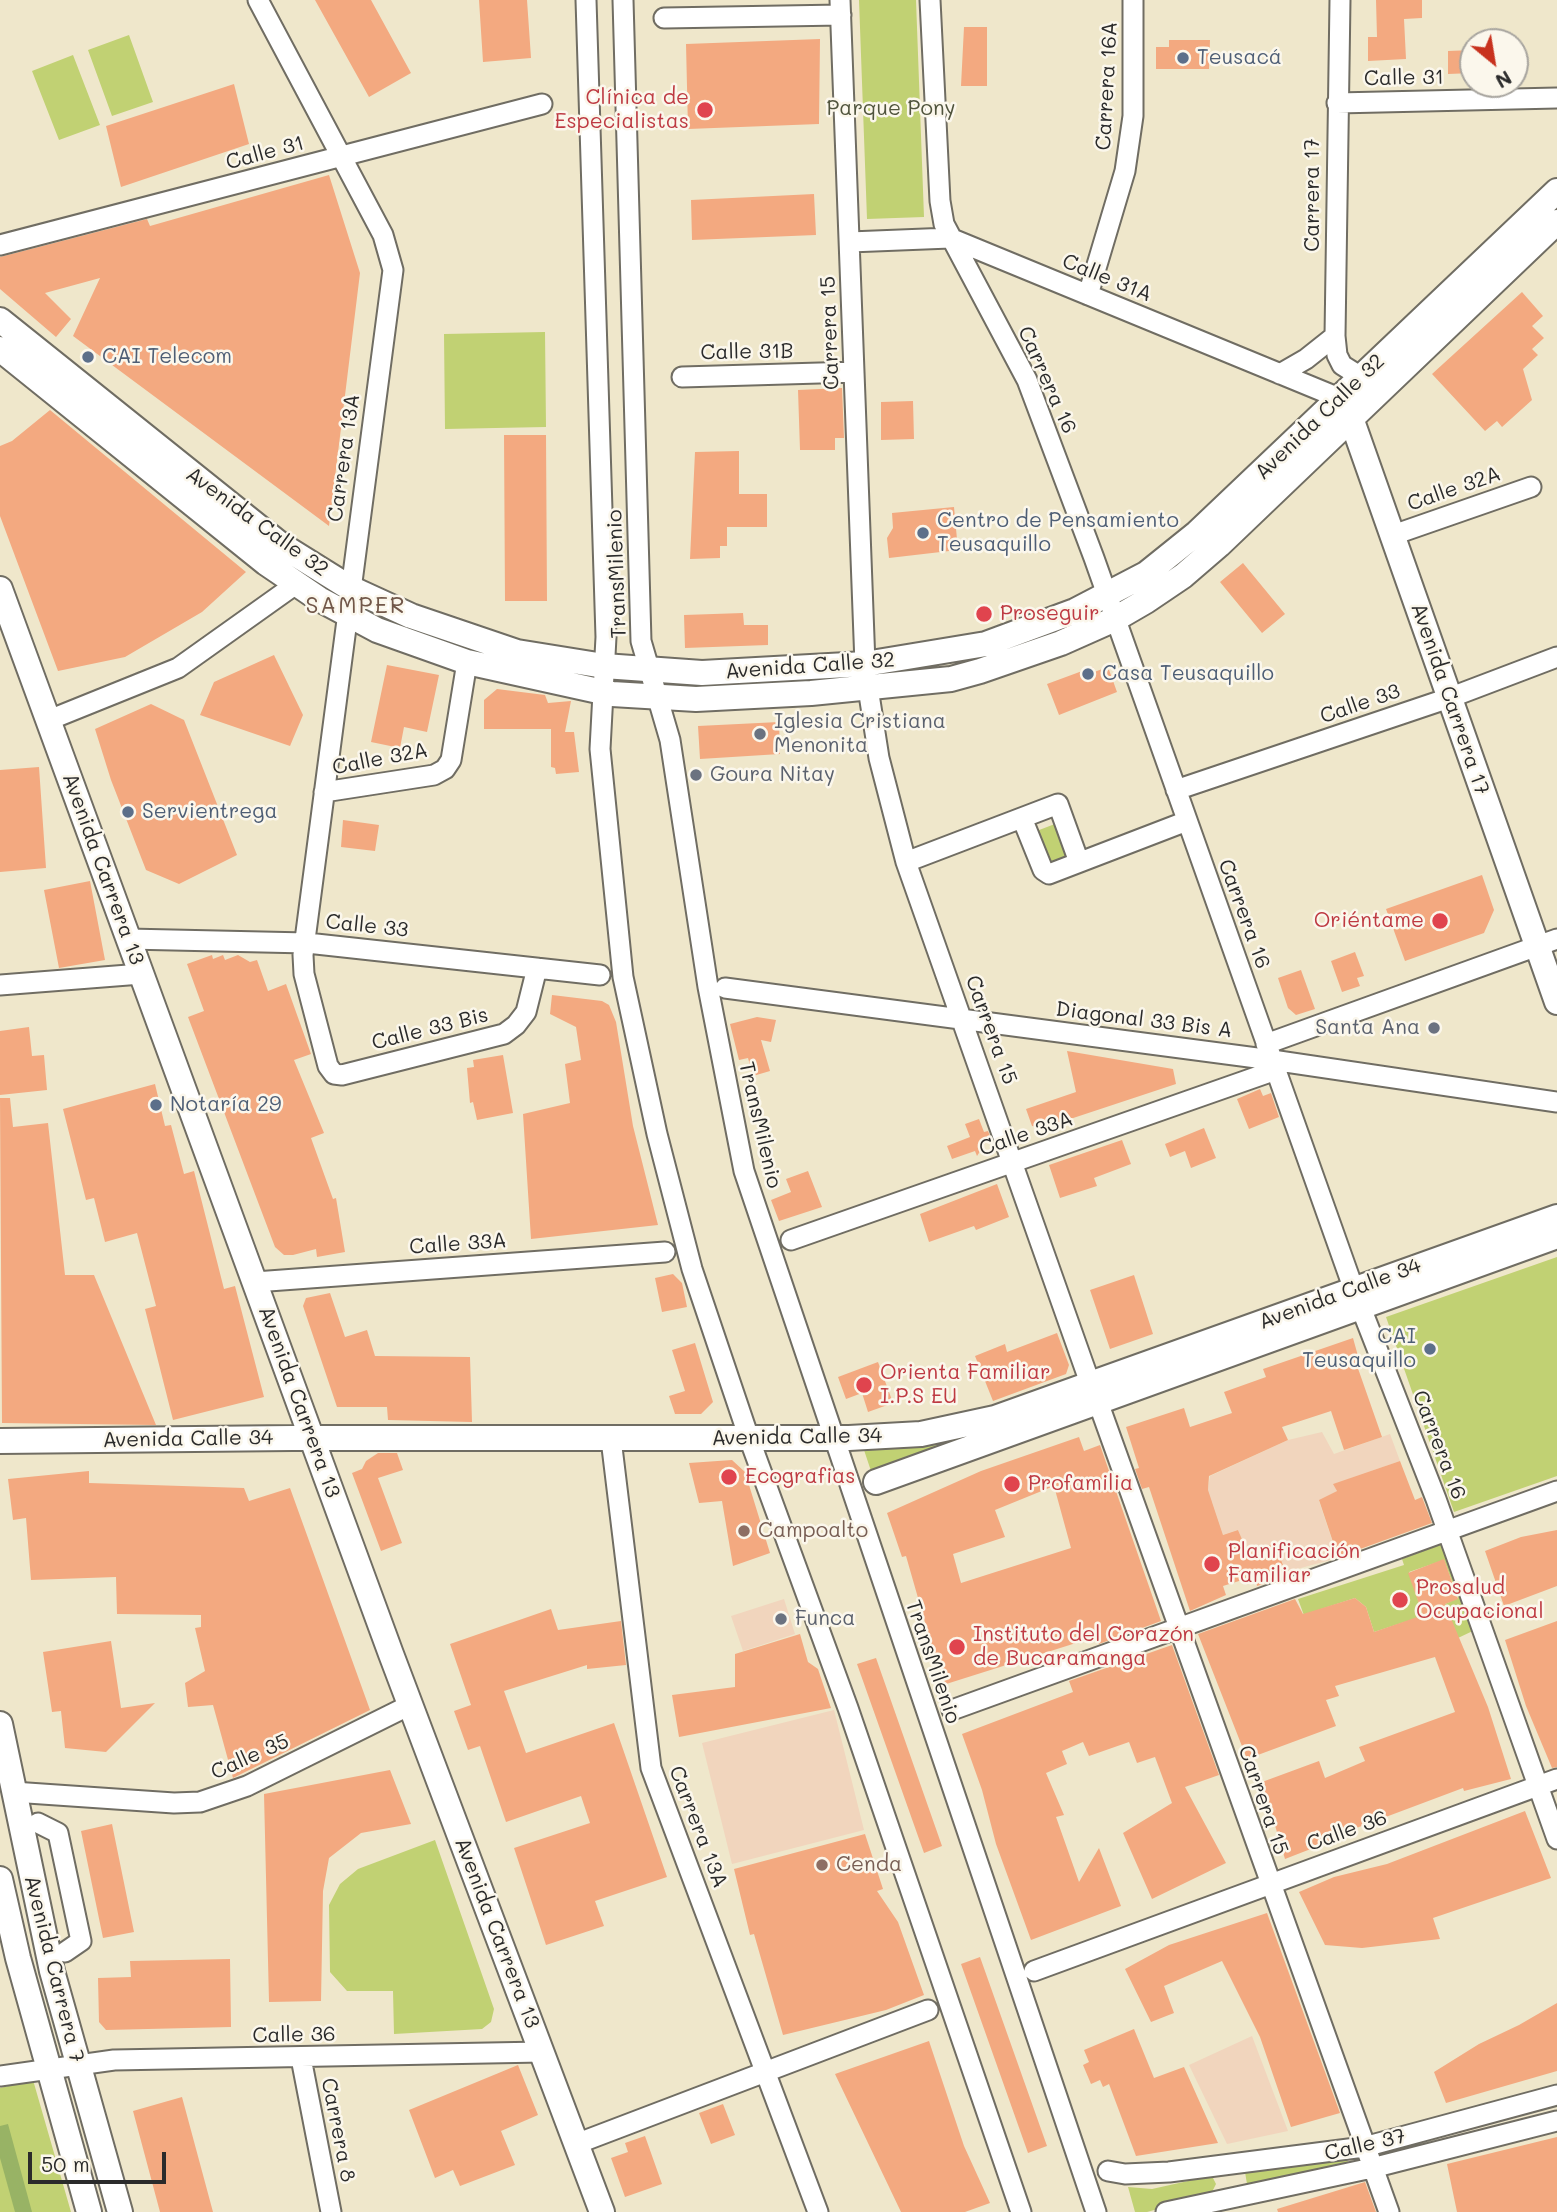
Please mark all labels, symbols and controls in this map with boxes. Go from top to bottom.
street label: Carrera 16A [1091,21,1123,151]
north arrow [1459,28,1529,98]
place label: Teusacá [1197,45,1282,71]
marker: Teusacá [1175,50,1191,66]
street label: Calle 31 [1364,65,1444,91]
text: N [1491,65,1516,94]
place label: Clínica de Especialistas [555,85,689,135]
park label: Parque Pony [826,96,956,122]
marker: Clínica de Especialistas [695,100,715,120]
street label: Calle 31 [223,130,307,176]
street label: Carrera 17 [1300,138,1326,252]
street label: Calle 31A [1058,249,1156,307]
street label: Carrera 15 [815,276,845,390]
street label: Carrera 16 [1012,323,1082,437]
street label: Calle 31B [700,339,794,365]
place label: CAI Telecom [102,344,232,370]
marker: CAI Telecom [80,349,96,365]
street label: Avenida Calle 32 [1250,349,1390,485]
street label: Carrera 13A [323,393,365,523]
street label: Calle 32A [1404,461,1504,517]
street label: Avenida Calle 32 [181,462,333,582]
place label: Centro de Pensamiento Teusaquillo [937,508,1179,558]
street label: TransMilenio [602,509,632,639]
marker: Centro de Pensamiento Teusaquillo [915,525,931,541]
district label: SAMPER [306,592,406,620]
street label: Avenida Carrera 17 [1405,600,1495,798]
place label: Proseguir [1000,601,1100,627]
marker: Proseguir [974,604,994,624]
street label: Avenida Calle 32 [724,647,896,685]
place label: Casa Teusaquillo [1102,661,1274,687]
marker: Casa Teusaquillo [1080,666,1096,682]
street label: Calle 33 [1317,679,1403,729]
place label: Iglesia Cristiana Menonita [774,709,946,759]
marker: Iglesia Cristiana Menonita [752,726,768,742]
street label: Calle 32A [330,737,430,781]
place label: Goura Nitay [710,762,835,788]
marker: Goura Nitay [688,767,704,783]
street label: Avenida Carrera 13 [57,770,149,968]
place label: Servientrega [142,799,278,825]
marker: Servientrega [120,804,136,820]
street label: Carrera 16 [1213,856,1275,972]
place label: Oriéntame [1314,908,1424,934]
street label: Calle 33 [324,909,410,943]
marker: Oriéntame [1430,911,1450,931]
street label: Carrera 15 [960,972,1022,1088]
street label: Diagonal 33 Bis A [1054,997,1234,1043]
street label: Calle 33 Bis [369,1002,491,1056]
place label: Santa Ana [1315,1015,1420,1041]
marker: Santa Ana [1426,1020,1442,1036]
street label: TransMilenio [733,1059,787,1191]
place label: Notaría 29 [170,1092,281,1118]
marker: Notaría 29 [148,1097,164,1113]
street label: Calle 33A [976,1106,1076,1162]
street label: Calle 33A [408,1228,508,1260]
street label: Avenida Calle 34 [1255,1253,1425,1335]
street label: Avenida Carrera 13 [253,1303,345,1501]
place label: CAI Teusaquillo [1302,1324,1416,1374]
marker: CAI Teusaquillo [1422,1341,1438,1357]
place label: Orienta Familiar I.P.S EU [880,1360,1051,1410]
marker: Orienta Familiar I.P.S EU [854,1375,874,1395]
street label: Carrera 16 [1407,1387,1471,1503]
street label: Avenida Calle 34 [711,1423,883,1451]
street label: Avenida Calle 34 [102,1425,274,1453]
place label: Ecografias [745,1464,856,1490]
marker: Ecografias [719,1467,739,1487]
place label: Profamilia [1028,1471,1133,1497]
marker: Profamilia [1002,1474,1022,1494]
place label: Campoalto [758,1518,868,1544]
marker: Campoalto [736,1523,752,1539]
place label: Planificación Familiar [1228,1539,1360,1589]
marker: Planificación Familiar [1202,1554,1222,1574]
place label: Prosalud Ocupacional [1416,1575,1544,1625]
marker: Prosalud Ocupacional [1390,1590,1410,1610]
street label: TransMilenio [900,1597,966,1727]
place label: Funca [795,1606,855,1632]
marker: Funca [773,1611,789,1627]
place label: Instituto del Corazón de Bucaramanga [973,1622,1194,1672]
marker: Instituto del Corazón de Bucaramanga [947,1637,967,1657]
street label: Calle 35 [207,1729,293,1785]
street label: Carrera 15 [1233,1742,1293,1858]
street label: Carrera 13A [663,1762,733,1892]
street label: Calle 36 [1304,1805,1390,1857]
street label: Avenida Carrera 13 [449,1834,545,2032]
place label: Cenda [836,1852,902,1878]
marker: Cenda [814,1857,830,1873]
street label: Avenida Carrera 7 [19,1873,89,2065]
street label: Calle 36 [252,2022,336,2048]
street label: Carrera 8 [316,2076,360,2184]
street label: Calle 37 [1322,2123,1408,2167]
scale bar [32,2138,170,2182]
text: 50 m [41,2150,90,2177]

